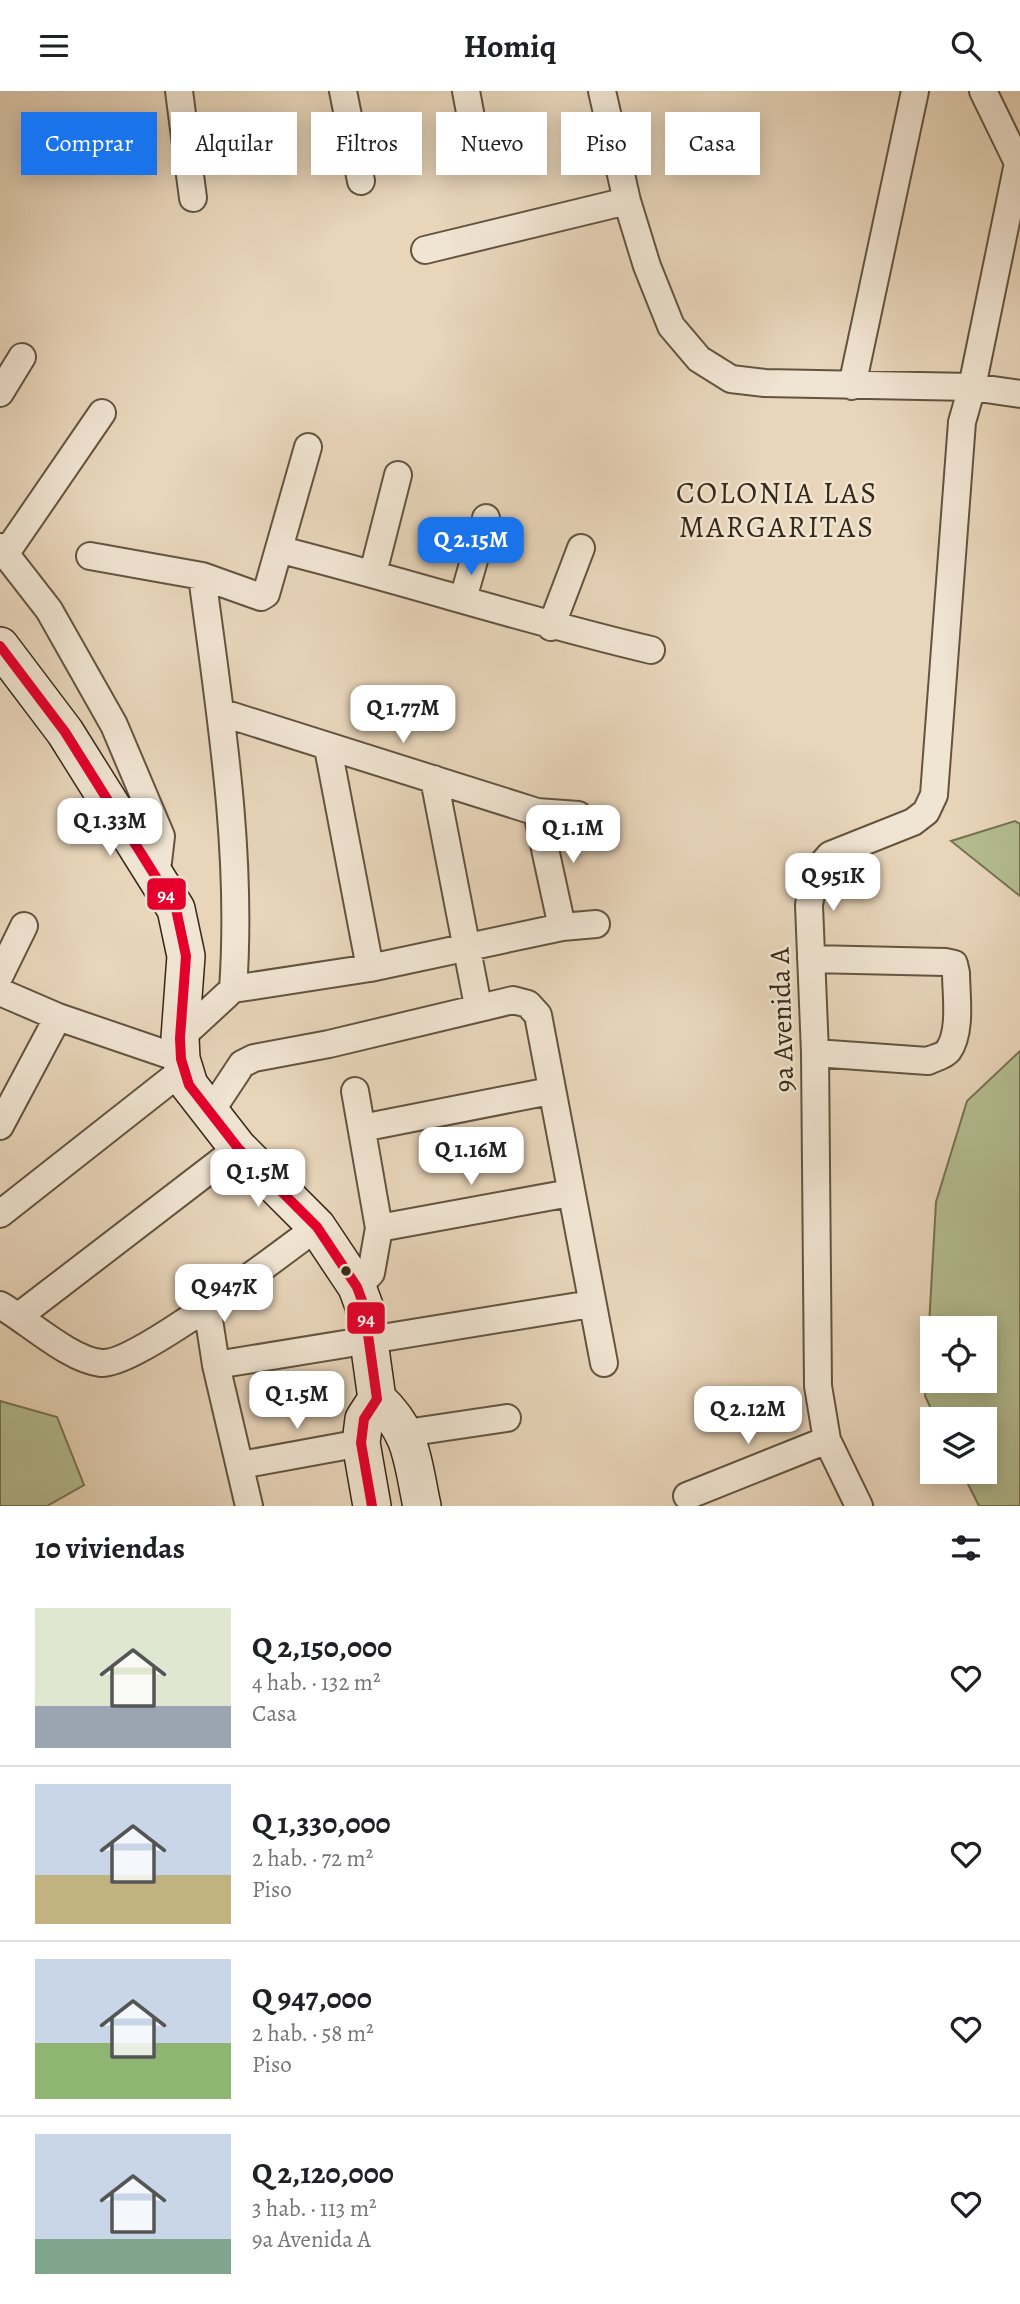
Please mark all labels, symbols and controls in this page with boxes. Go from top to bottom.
text: Homiq [464,24,556,68]
icon: menu [35,27,73,65]
icon: search [947,27,985,65]
chip: Comprar [21,112,157,175]
chip: Alquilar [171,112,297,175]
chip: Filtros [311,112,422,175]
chip: Nuevo [436,112,547,175]
chip: Piso [561,112,651,175]
chip: Casa [665,112,760,175]
district label: COLONIA LAS MARGARITAS [676,473,878,547]
pin: Q 2.15M [406,517,536,577]
text: Q 2.15M [434,524,508,555]
pin: Q 1.77M [338,685,468,745]
text: Q 1.77M [366,692,440,723]
pin: Q 1.33M [45,799,175,858]
text: Q 1.33M [73,805,147,836]
pin: Q 1.1M [516,805,630,865]
text: Q 1.1M [542,812,604,843]
pin: Q 951K [776,853,890,913]
text: Q 951K [801,860,865,891]
line badge: 94 [146,877,187,911]
text: 94 [157,882,175,908]
street label: 9a Avenida A [760,946,804,1093]
pin: Q 1.16M [406,1127,536,1187]
text: Q 1.16M [435,1134,507,1165]
pin: Q 1.5M [201,1149,315,1209]
text: Q 1.5M [226,1156,290,1187]
unlabelled marker [339,1264,353,1278]
pin: Q 947K [167,1265,281,1324]
text: Q 947K [191,1271,257,1302]
line badge: 94 [346,1301,386,1335]
text: 94 [357,1306,375,1332]
map controls [920,1316,997,1484]
button: locate [920,1316,997,1393]
pin: Q 1.5M [240,1371,354,1431]
text: Q 1.5M [265,1378,329,1409]
pin: Q 2.12M [683,1387,813,1446]
text: Q 2.12M [710,1393,786,1424]
button: layers [920,1407,997,1484]
text: 10 viviendas [35,1528,185,1568]
icon: filters [947,1529,985,1567]
text: Q 2,150,000 [252,1627,392,1667]
icon: home [91,1636,175,1720]
icon: heart [947,1659,985,1697]
text: 4 hab. · 132 m² [252,1667,381,1698]
text: Casa [252,1698,297,1729]
text: Q 1,330,000 [252,1803,391,1843]
icon: home [91,1812,175,1896]
icon: heart [947,1835,985,1873]
text: 2 hab. · 72 m² [252,1843,373,1874]
text: Piso [252,1874,292,1905]
text: Q 947,000 [252,1978,372,2018]
icon: home [91,1987,175,2071]
icon: heart [947,2010,985,2048]
text: 2 hab. · 58 m² [252,2018,374,2049]
text: Piso [252,2049,292,2080]
text: Q 2,120,000 [252,2153,394,2193]
icon: home [91,2162,175,2246]
icon: heart [947,2185,985,2223]
text: 3 hab. · 113 m² [252,2193,377,2224]
text: 9a Avenida A [252,2224,371,2255]

